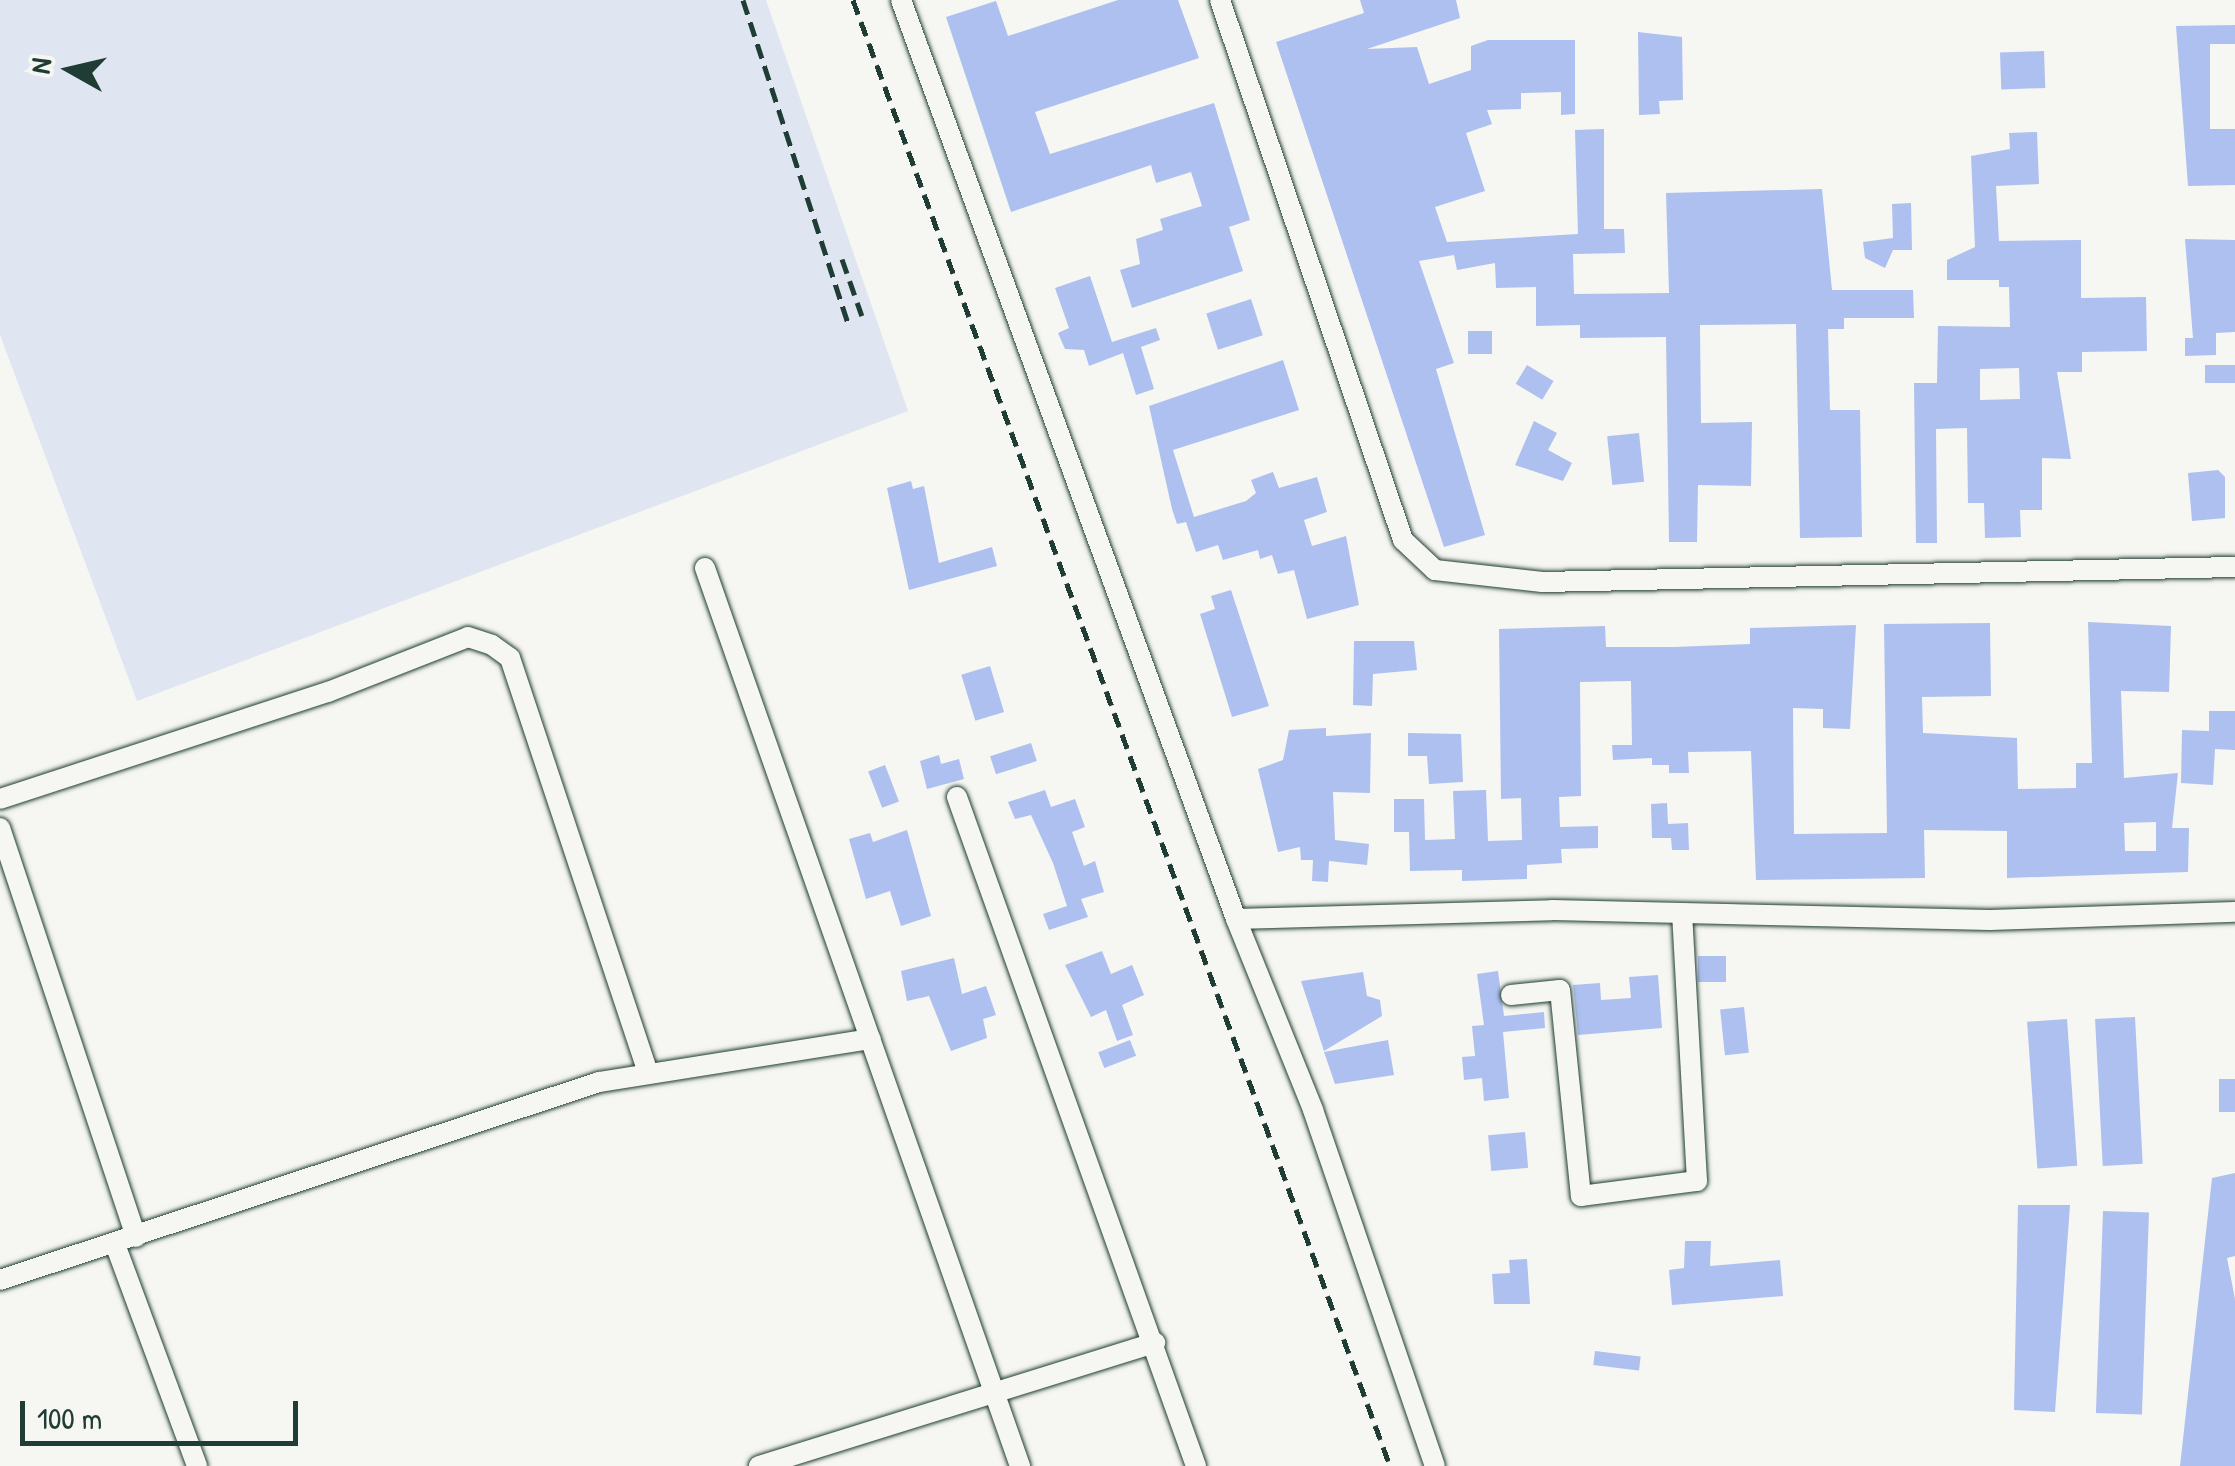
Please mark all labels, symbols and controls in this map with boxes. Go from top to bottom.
north arrow [20,20,120,120]
text: N [20,56,60,76]
scale bar [25,1381,302,1443]
text: 100 m [37,1398,102,1438]

